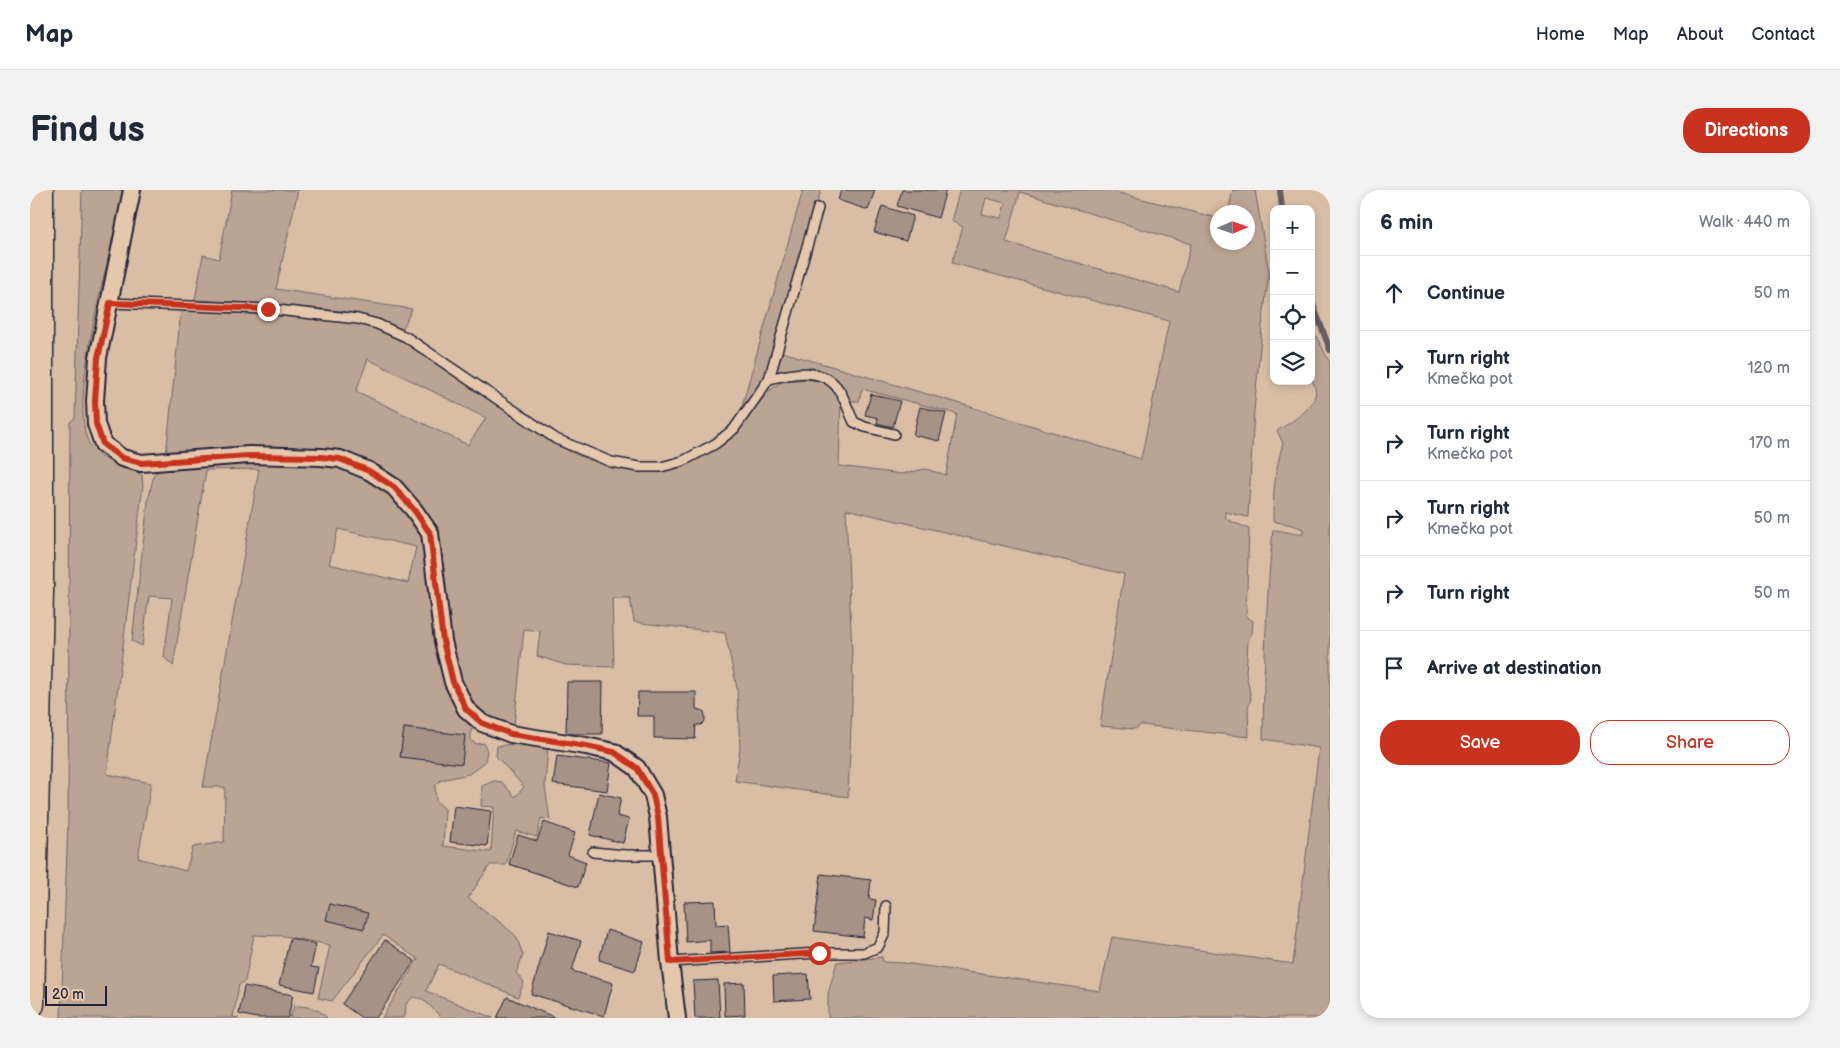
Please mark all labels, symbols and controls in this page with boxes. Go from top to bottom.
text: Map [25,20,73,49]
text: Home [1536,24,1585,45]
text: Map [1613,24,1649,45]
text: About [1677,24,1724,45]
text: Contact [1752,24,1815,45]
button: Directions [1683,108,1810,153]
text: Find us [30,109,145,152]
north arrow [1210,205,1255,250]
map controls [1270,205,1315,385]
button: + [1270,205,1315,250]
text: 6 min [1380,210,1433,235]
text: Walk · 440 m [1699,213,1790,232]
button: − [1270,250,1315,295]
icon: ahead [1380,279,1408,307]
text: Continue [1427,282,1505,305]
text: 50 m [1754,284,1790,303]
button: locate [1270,295,1315,340]
route end [257,298,280,321]
button: layers [1270,340,1315,385]
text: Turn right [1427,347,1510,370]
icon: right [1380,354,1408,382]
text: 120 m [1747,359,1790,378]
text: Kmečka pot [1427,370,1513,389]
text: Turn right [1427,422,1510,445]
icon: right [1380,429,1408,457]
text: 170 m [1749,434,1790,453]
text: Kmečka pot [1427,445,1513,464]
text: Turn right [1427,497,1510,520]
icon: right [1380,504,1408,532]
text: 50 m [1754,509,1790,528]
text: Kmečka pot [1427,520,1513,539]
icon: right [1380,579,1408,607]
text: Turn right [1427,582,1510,605]
text: 50 m [1754,584,1790,603]
icon: arrive [1380,654,1408,682]
text: Arrive at destination [1427,657,1602,680]
button: Save [1380,720,1580,765]
button: Share [1590,720,1790,765]
route start [808,942,831,965]
scale bar [45,983,108,1006]
text: 20 m [52,986,84,1003]

